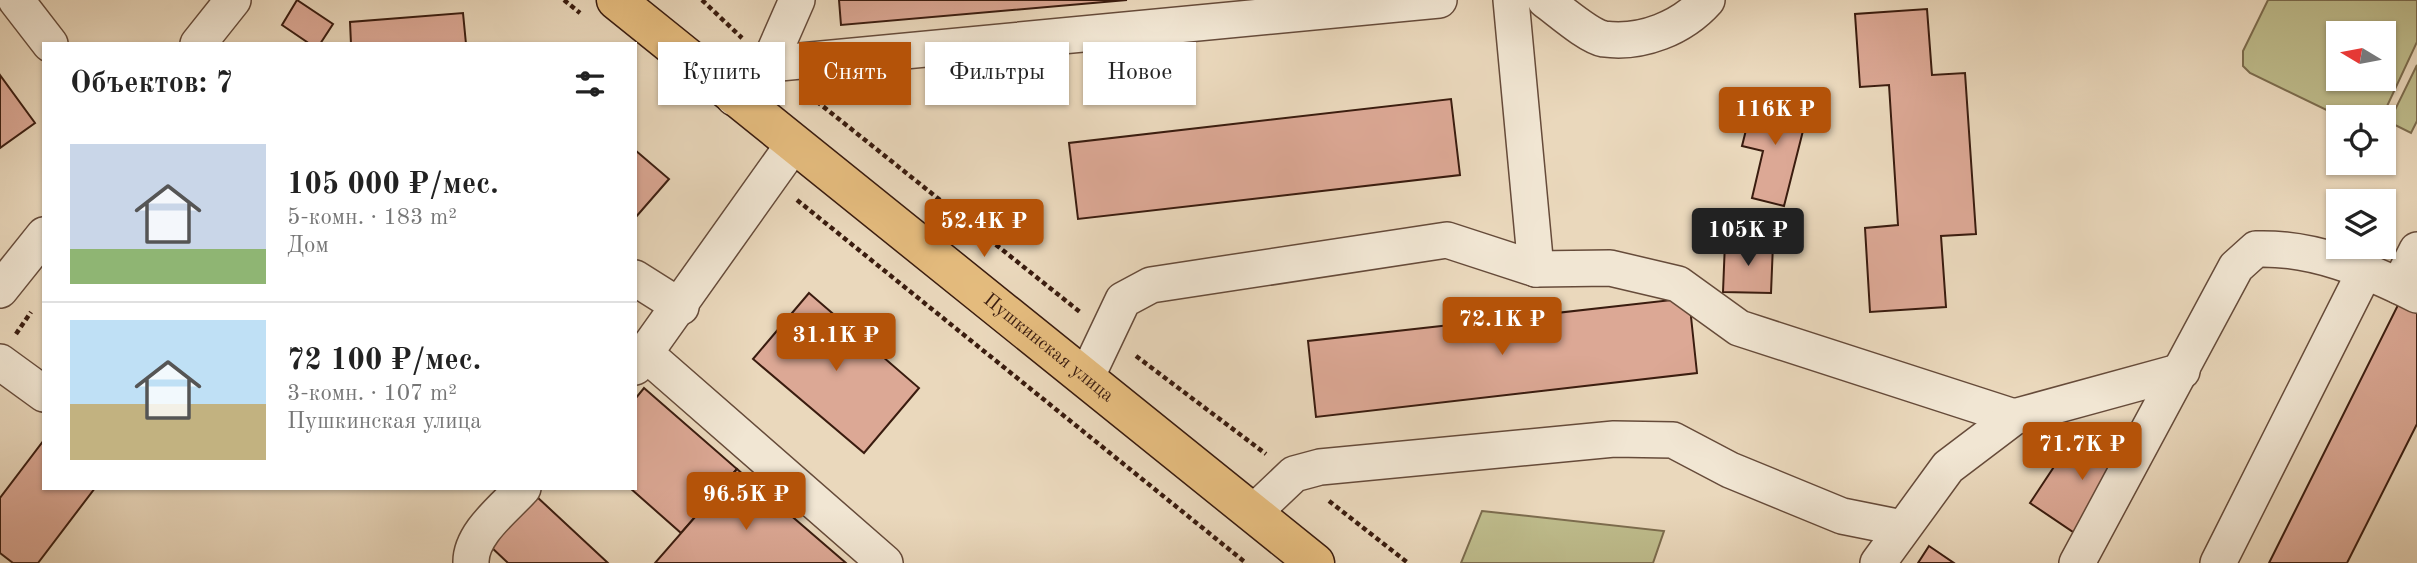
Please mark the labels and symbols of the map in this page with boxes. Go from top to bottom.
north arrow [2326,21,2396,91]
pin: 116K ₽ [1718,88,1832,147]
pin: 52.4K ₽ [919,200,1049,259]
pin: 105K ₽ [1691,208,1805,268]
street label: Пушкинская улица [980,290,1117,406]
pin: 72.1K ₽ [1437,298,1567,357]
pin: 31.1K ₽ [771,314,901,373]
pin: 71.7K ₽ [2017,422,2147,482]
pin: 96.5K ₽ [681,472,811,532]

